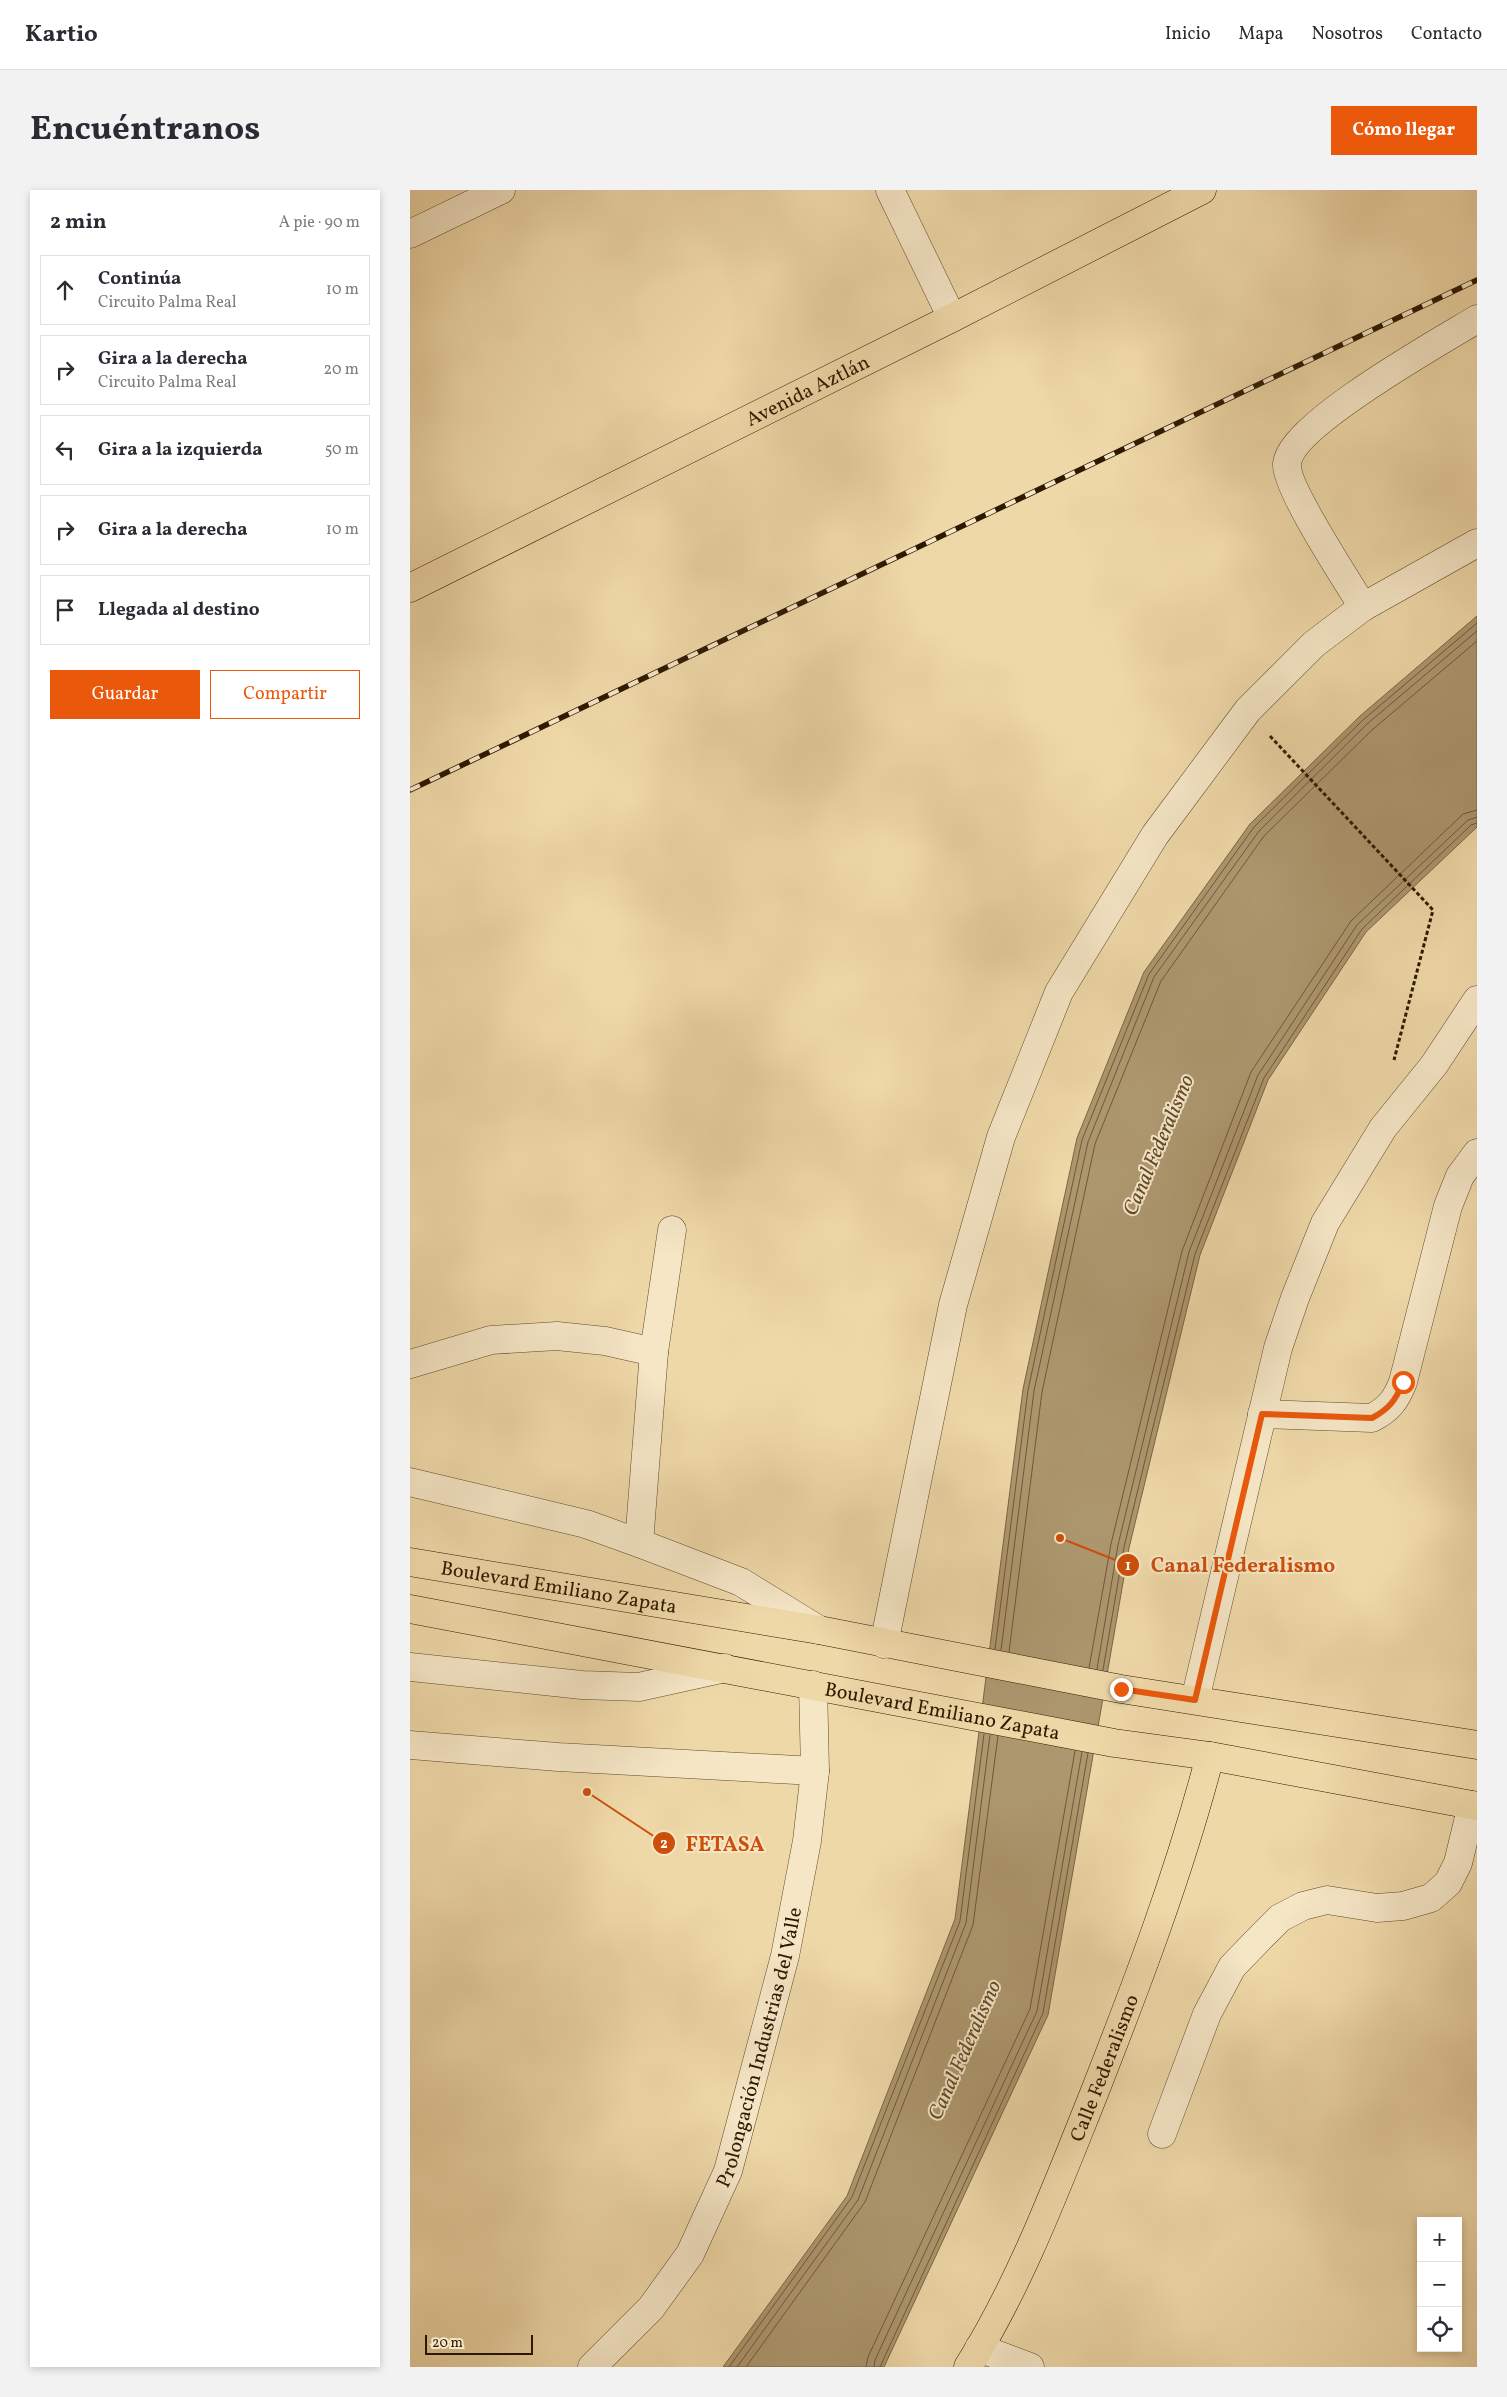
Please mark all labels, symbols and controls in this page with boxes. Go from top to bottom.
text: Kartio [25,18,98,52]
text: Inicio [1165,22,1211,47]
text: Mapa [1239,22,1284,47]
text: Nosotros [1312,22,1383,47]
text: Contacto [1411,22,1482,47]
text: Encuéntranos [30,106,260,154]
button: Cómo llegar [1331,106,1477,155]
text: 2 min [50,208,107,237]
text: A pie · 90 m [279,212,360,234]
text: Continúa [98,266,181,292]
icon: ahead [51,276,79,304]
text: 10 m [326,279,359,301]
text: Circuito Palma Real [98,292,236,314]
text: Gira a la derecha [98,346,248,372]
street label: Avenida Aztlán [742,349,875,434]
icon: right [51,356,79,384]
text: 20 m [324,359,359,381]
text: Circuito Palma Real [98,372,236,394]
icon: left [51,436,79,464]
text: Gira a la izquierda [98,437,263,463]
text: 50 m [325,439,359,461]
icon: right [51,516,79,544]
text: Gira a la derecha [98,517,248,543]
text: 10 m [326,519,359,541]
icon: arrive [51,596,79,624]
text: Llegada al destino [98,597,260,623]
button: Guardar [50,670,200,719]
button: Compartir [210,670,360,719]
water label: Canal Federalismo [1117,1070,1202,1220]
route start [1392,1371,1415,1394]
callout: Canal Federalismo [1116,1547,1346,1583]
text: Canal Federalismo [1151,1552,1335,1581]
street label: Boulevard Emiliano Zapata [438,1555,679,1622]
text: 1 [1125,1556,1131,1577]
street label: Boulevard Emiliano Zapata [822,1676,1062,1748]
route end [1110,1678,1133,1701]
callout: FETASA [651,1825,775,1861]
text: FETASA [686,1831,764,1860]
text: 2 [660,1834,668,1855]
street label: Prolongación Industrias del Valle [710,1905,810,2193]
water label: Canal Federalismo [922,1976,1009,2125]
street label: Calle Federalismo [1064,1991,1147,2146]
map controls [1417,2217,1462,2352]
button: + [1417,2217,1462,2262]
button: − [1417,2262,1462,2307]
button: locate [1417,2307,1462,2352]
scale bar [425,2332,532,2355]
text: 20 m [432,2334,463,2353]

